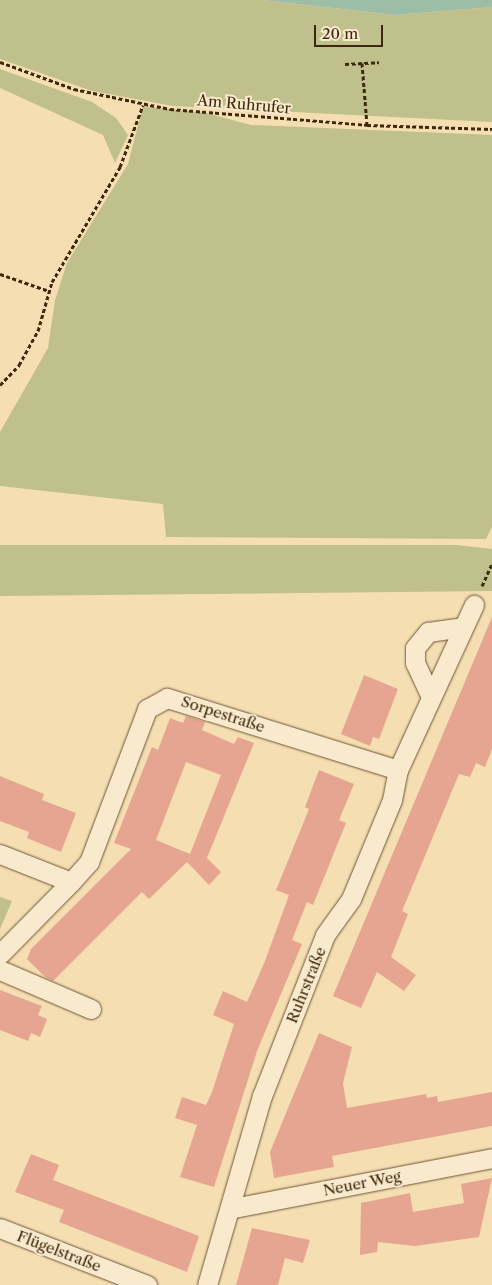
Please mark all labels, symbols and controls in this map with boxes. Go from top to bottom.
scale bar [317,15,386,47]
text: 20 m [322,24,358,43]
street label: Am Ruhrufer [196,91,292,117]
street label: Sorpestraße [179,692,267,736]
street label: Ruhrstraße [283,944,329,1026]
street label: Neuer Weg [321,1167,403,1199]
street label: Flügelstraße [14,1227,104,1275]

